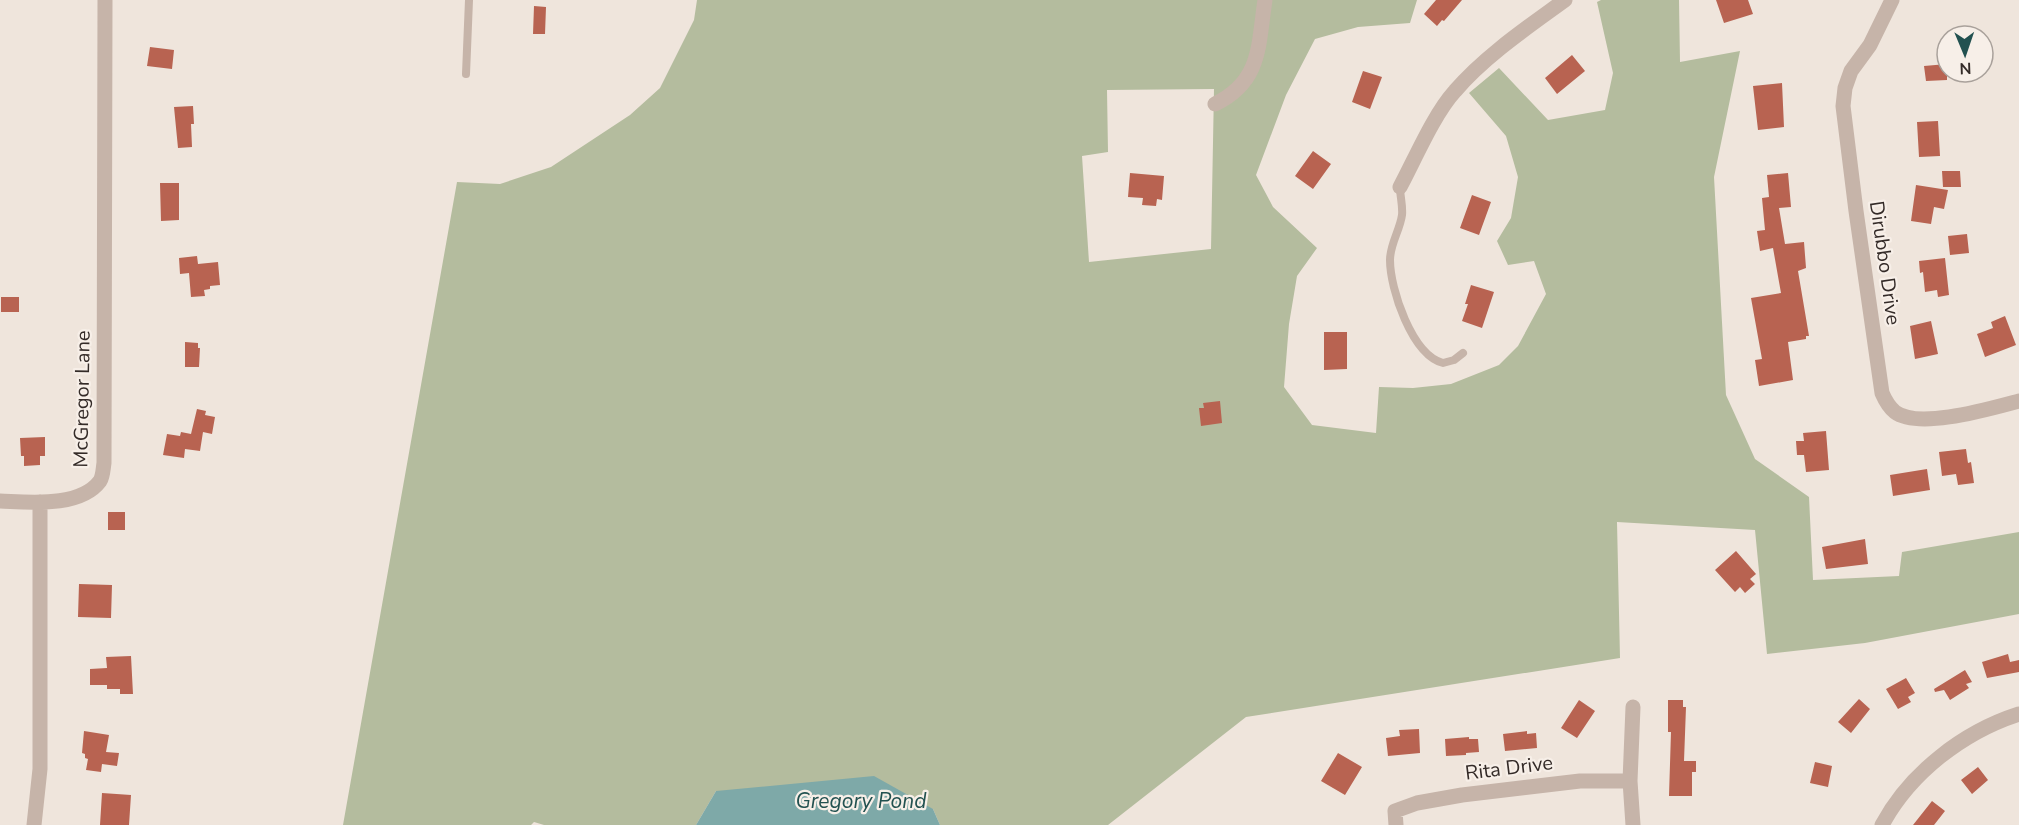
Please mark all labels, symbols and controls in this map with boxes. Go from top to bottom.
north arrow [1935,24,1995,84]
text: N [1959,57,1972,79]
street label: Dirubbo Drive [1863,199,1907,327]
street label: McGregor Lane [67,330,97,468]
street label: Rita Drive [1464,749,1554,787]
water label: Gregory Pond [796,787,927,815]

